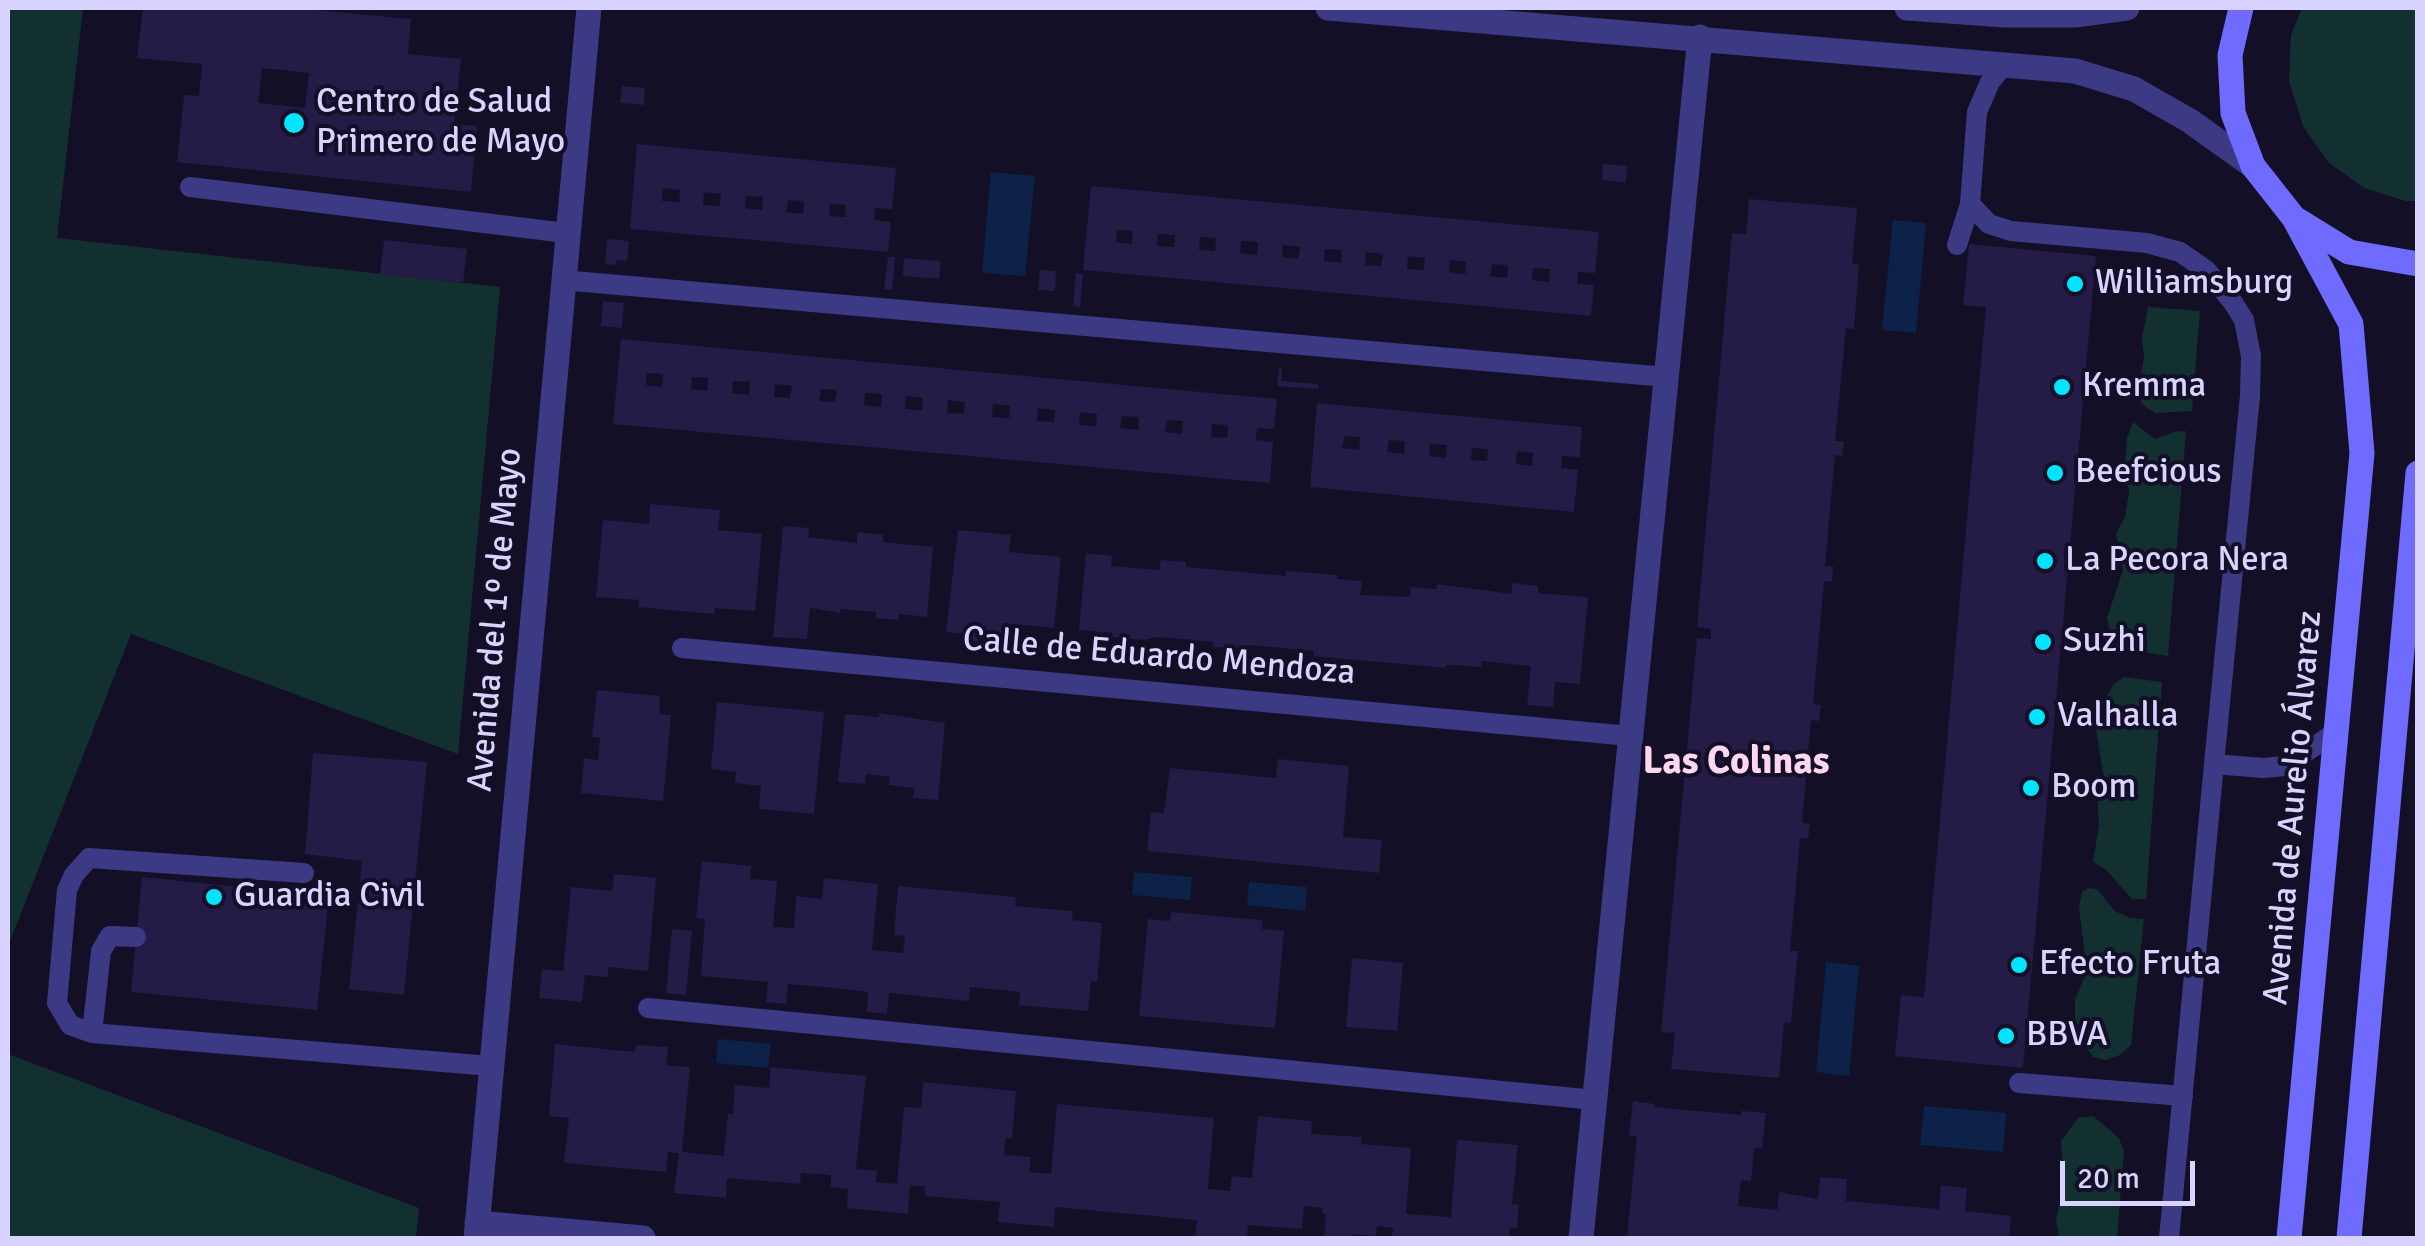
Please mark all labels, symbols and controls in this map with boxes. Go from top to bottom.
place label: Centro de Salud Primero de Mayo [316,82,565,164]
marker: Centro de Salud Primero de Mayo [281,110,307,136]
place label: Williamsburg [2095,263,2293,305]
marker: Williamsburg [2064,273,2086,295]
place label: Kremma [2082,366,2206,408]
marker: Kremma [2051,376,2073,398]
street label: Avenida del 1º de Mayo [460,446,532,794]
place label: Beefcious [2075,452,2222,494]
marker: Beefcious [2044,462,2066,484]
place label: La Pecora Nera [2065,540,2289,582]
marker: La Pecora Nera [2034,550,2056,572]
street label: Avenida de Aurelio Álvarez [2256,609,2332,1007]
street label: Calle de Eduardo Mendoza [961,619,1357,695]
place label: Suzhi [2063,621,2146,663]
marker: Suzhi [2032,631,2054,653]
place label: Valhalla [2057,696,2179,738]
marker: Valhalla [2026,706,2048,728]
district label: Las Colinas [1642,740,1830,786]
place label: Boom [2051,767,2136,809]
marker: Boom [2020,777,2042,799]
place label: Guardia Civil [234,876,425,918]
marker: Guardia Civil [203,886,225,908]
place label: Efecto Fruta [2039,944,2221,986]
marker: Efecto Fruta [2008,954,2030,976]
place label: BBVA [2026,1015,2108,1057]
marker: BBVA [1995,1025,2017,1047]
scale bar [2065,1141,2200,1203]
text: 20 m [2077,1160,2140,1197]

